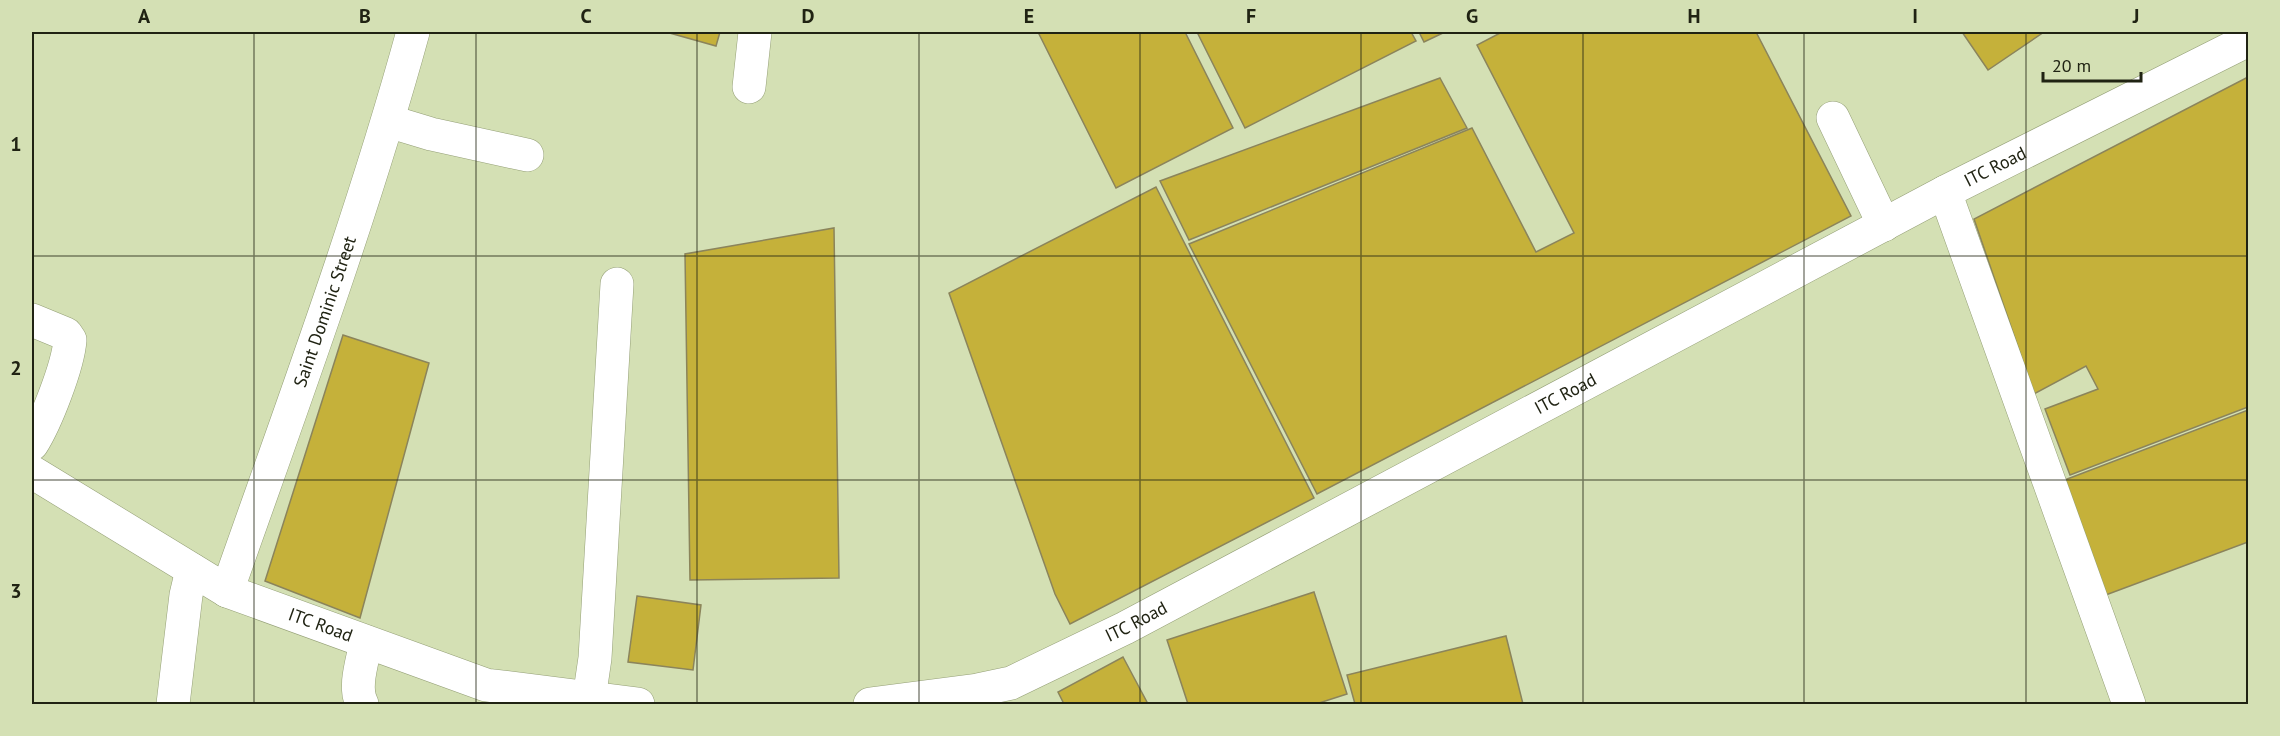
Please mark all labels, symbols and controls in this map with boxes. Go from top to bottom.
text: A [138,3,151,29]
text: B [359,3,371,29]
text: C [580,3,592,29]
text: D [802,3,815,29]
text: E [1024,3,1034,29]
text: F [1246,3,1256,29]
text: G [1466,3,1478,29]
text: H [1687,3,1701,29]
text: I [1912,3,1918,29]
text: J [2132,3,2139,29]
scale bar [2043,45,2140,83]
text: 20 m [2052,54,2091,77]
text: 1 [10,131,22,157]
street label: ITC Road [1960,141,2030,192]
street label: Saint Dominic Street [288,233,361,390]
text: 2 [10,355,22,381]
street label: ITC Road [1530,368,1600,419]
text: 3 [10,578,22,604]
street label: ITC Road [1101,596,1171,647]
street label: ITC Road [285,602,356,647]

